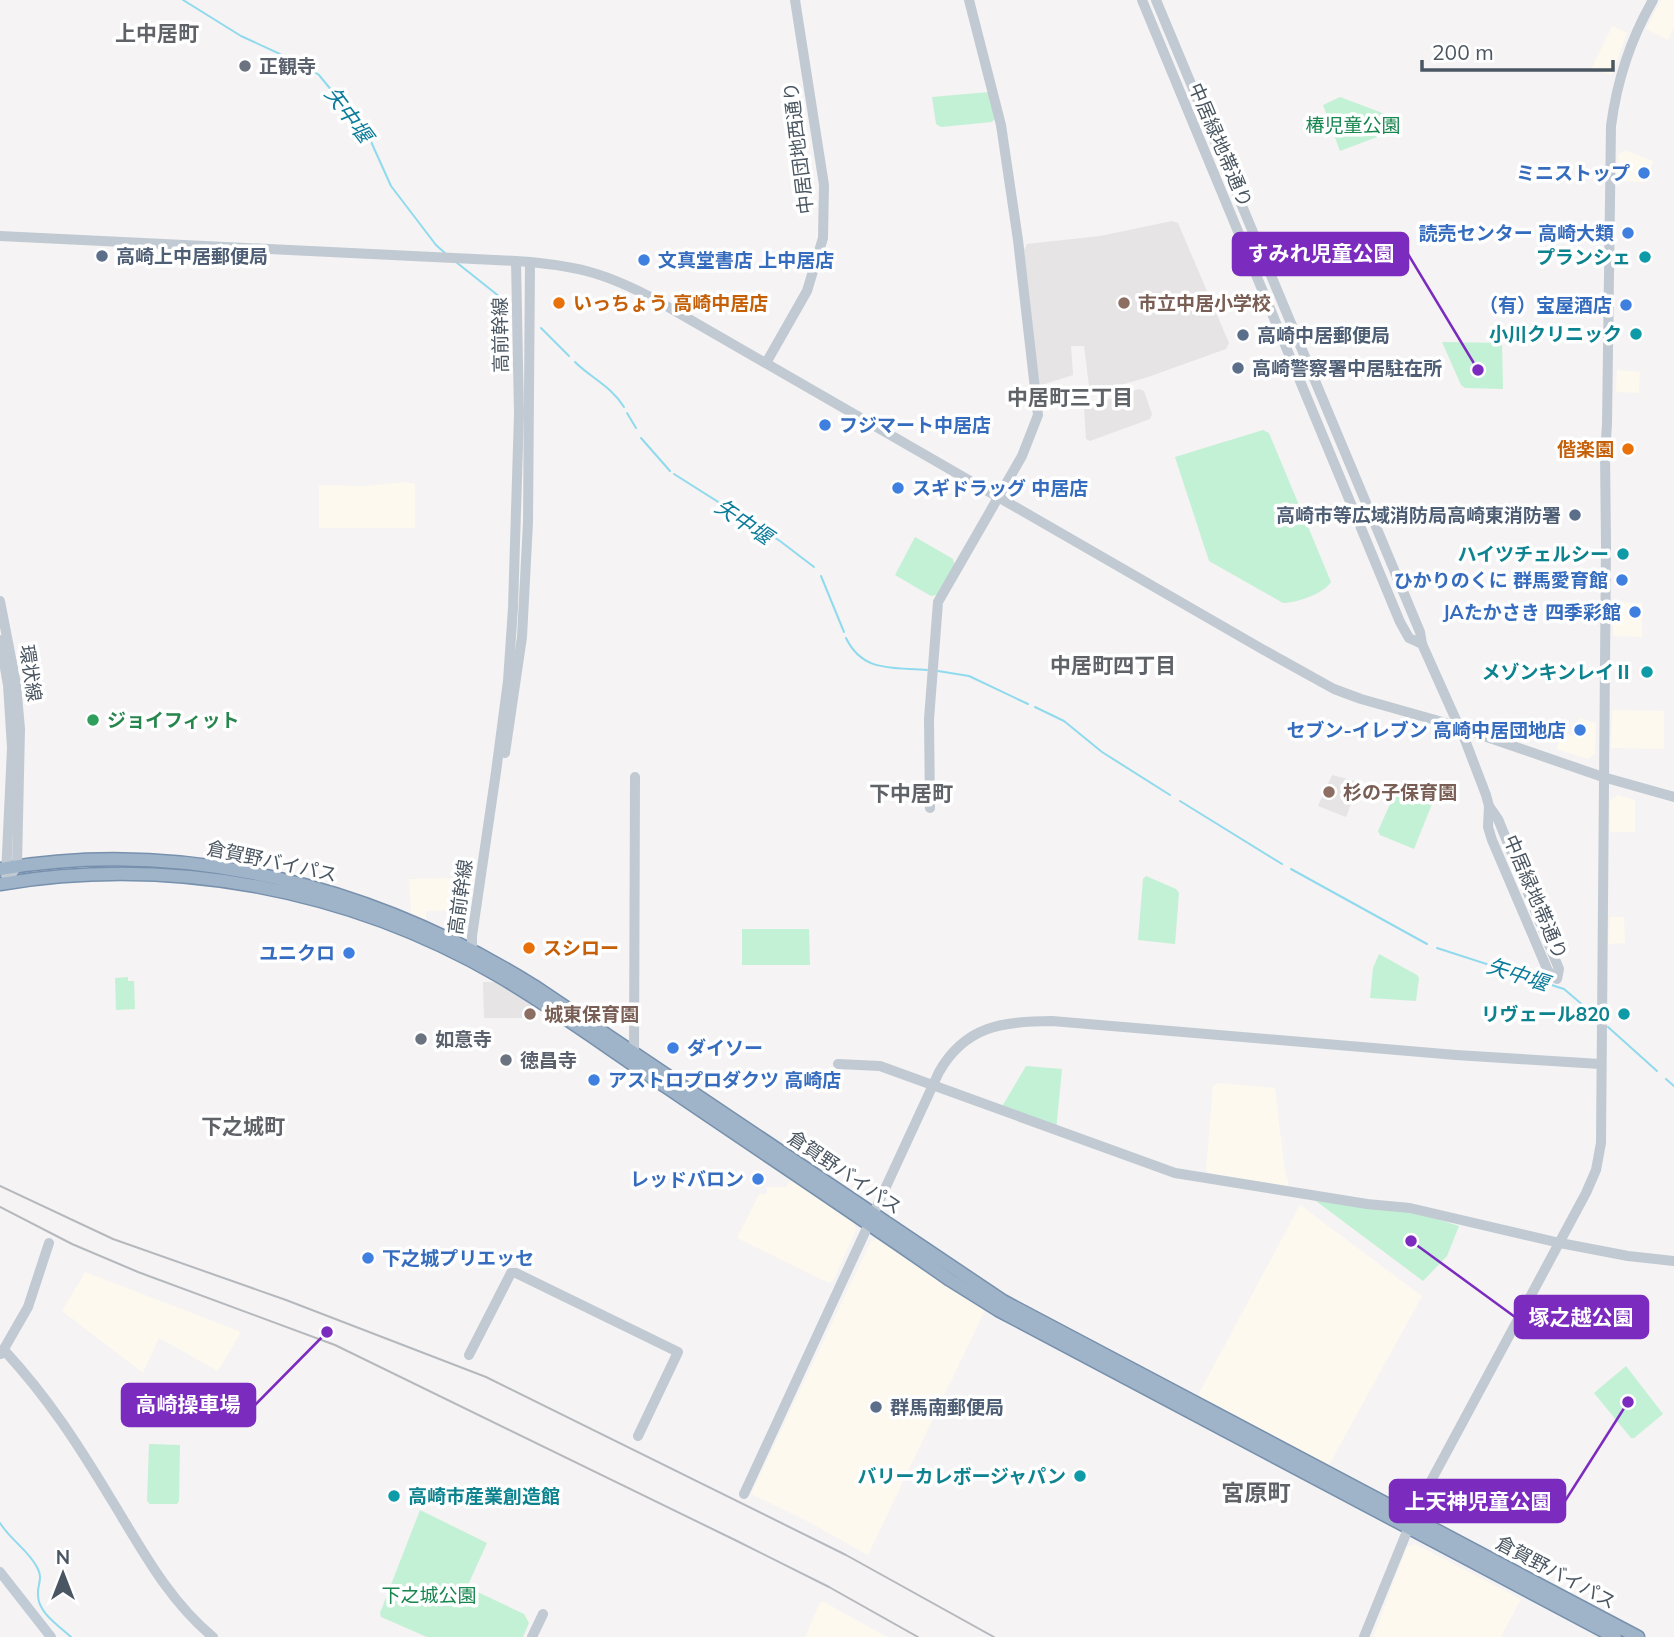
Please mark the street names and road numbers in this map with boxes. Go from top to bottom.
street label: 中居緑地帯通り [1184,79,1258,211]
street label: 中居団地西通り [778,81,818,215]
street label: 高前幹線 [487,297,513,373]
street label: 環状線 [15,643,47,703]
street label: 中居緑地帯通り [1499,831,1573,963]
street label: 倉賀野バイパス [205,835,339,887]
street label: 高前幹線 [443,858,477,936]
street label: 倉賀野バイパス [783,1125,907,1219]
street label: 倉賀野バイパス [1492,1530,1620,1614]

